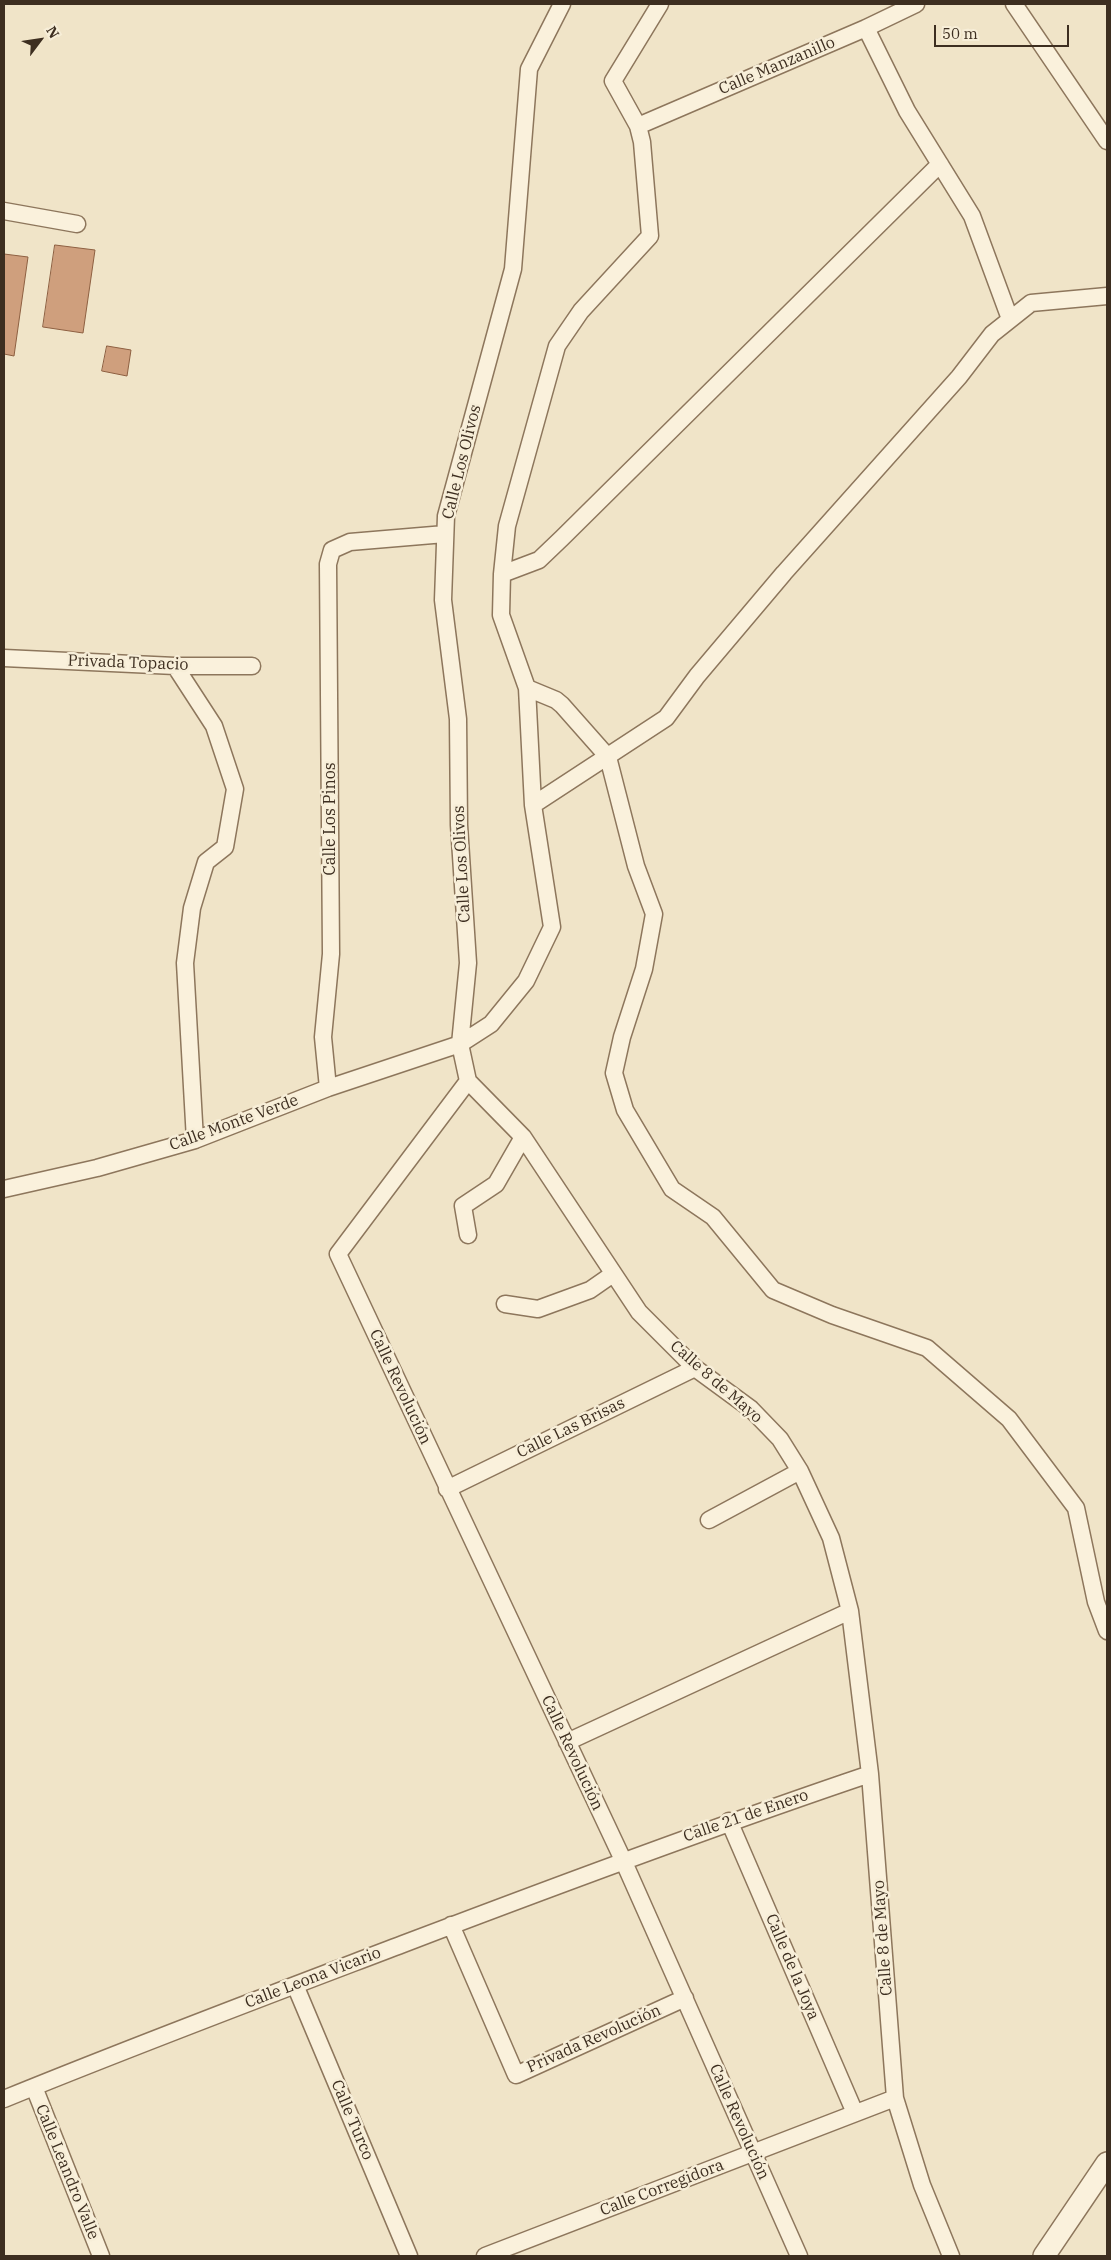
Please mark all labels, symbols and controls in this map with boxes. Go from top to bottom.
north arrow [15,15,65,65]
scale bar [936,15,1071,47]
text: N [42,23,63,42]
text: 50 m [942,24,978,43]
street label: Calle Manzanillo [716,33,838,99]
street label: Calle Los Olivos [438,403,486,521]
street label: Privada Topacio [67,651,189,675]
street label: Calle Los Pinos [320,763,340,875]
street label: Calle Los Olivos [449,805,475,923]
street label: Calle Monte Verde [167,1091,301,1155]
street label: Calle Revolución [365,1326,435,1448]
street label: Calle 8 de Mayo [666,1337,766,1427]
street label: Calle Las Brisas [514,1394,628,1462]
street label: Calle Revolución [537,1692,607,1814]
street label: Calle 21 de Enero [681,1786,811,1846]
street label: Calle 8 de Mayo [869,1879,897,1997]
street label: Calle de la Joya [761,1911,823,2023]
street label: Calle Leona Vicario [242,1943,384,2013]
street label: Privada Revolución [524,2001,664,2077]
street label: Calle Revolución [705,2061,773,2183]
street label: Calle Turco [327,2077,377,2163]
street label: Calle Leandro Valle [31,2102,103,2242]
street label: Calle Corregidora [597,2156,727,2220]

